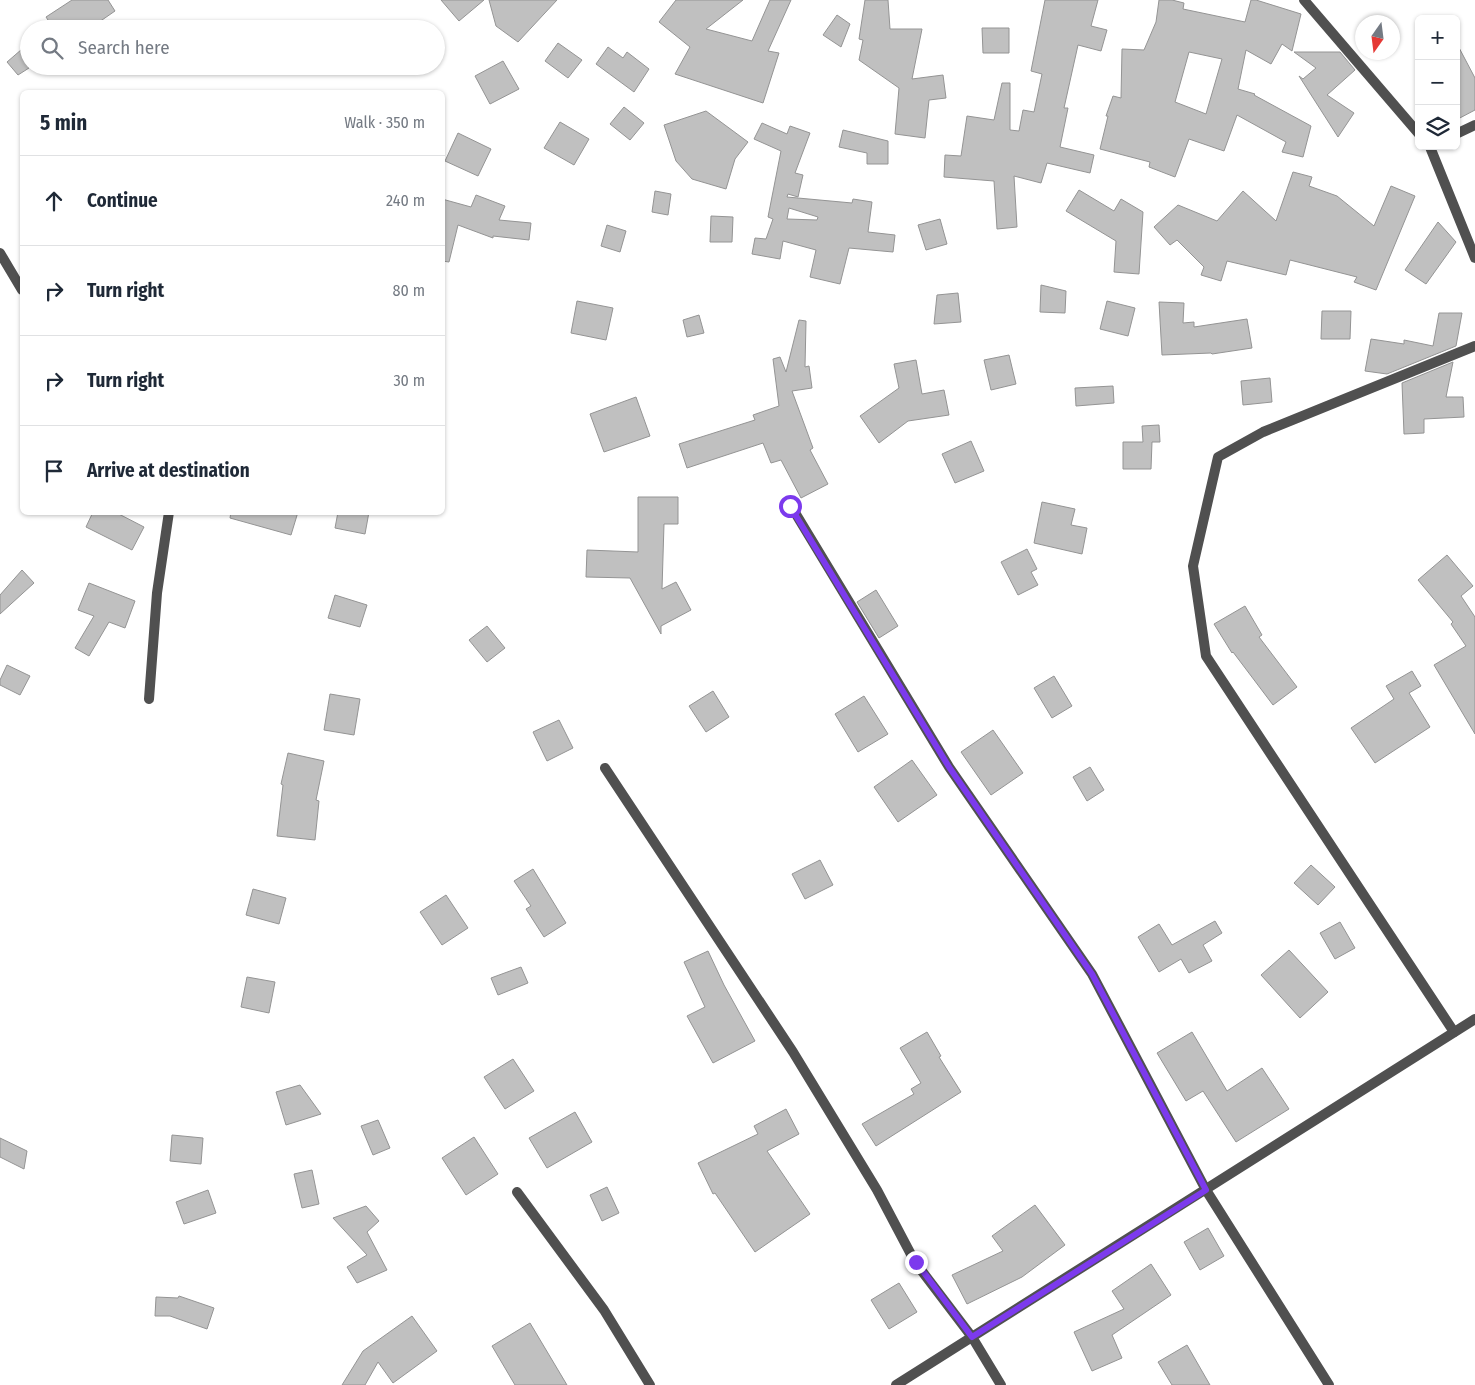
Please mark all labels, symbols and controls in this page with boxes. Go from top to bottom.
north arrow [1355,15,1400,60]
map controls [1415,15,1460,150]
button: + [1415,15,1460,60]
search box [20,20,445,75]
icon: search [38,34,66,62]
text: Search here [78,36,170,59]
button: − [1415,60,1460,105]
button: layers [1415,105,1460,150]
text: 5 min [40,110,87,136]
text: Walk · 350 m [344,113,425,132]
icon: ahead [40,187,68,215]
text: Continue [87,189,158,212]
text: 240 m [386,191,425,210]
icon: right [40,277,68,305]
text: Turn right [87,279,164,302]
text: 80 m [393,281,425,300]
icon: right [40,367,68,395]
text: Turn right [87,369,164,392]
text: 30 m [393,371,425,390]
icon: arrive [40,457,68,485]
text: Arrive at destination [87,459,250,482]
route start [779,495,802,518]
route end [905,1251,928,1274]

